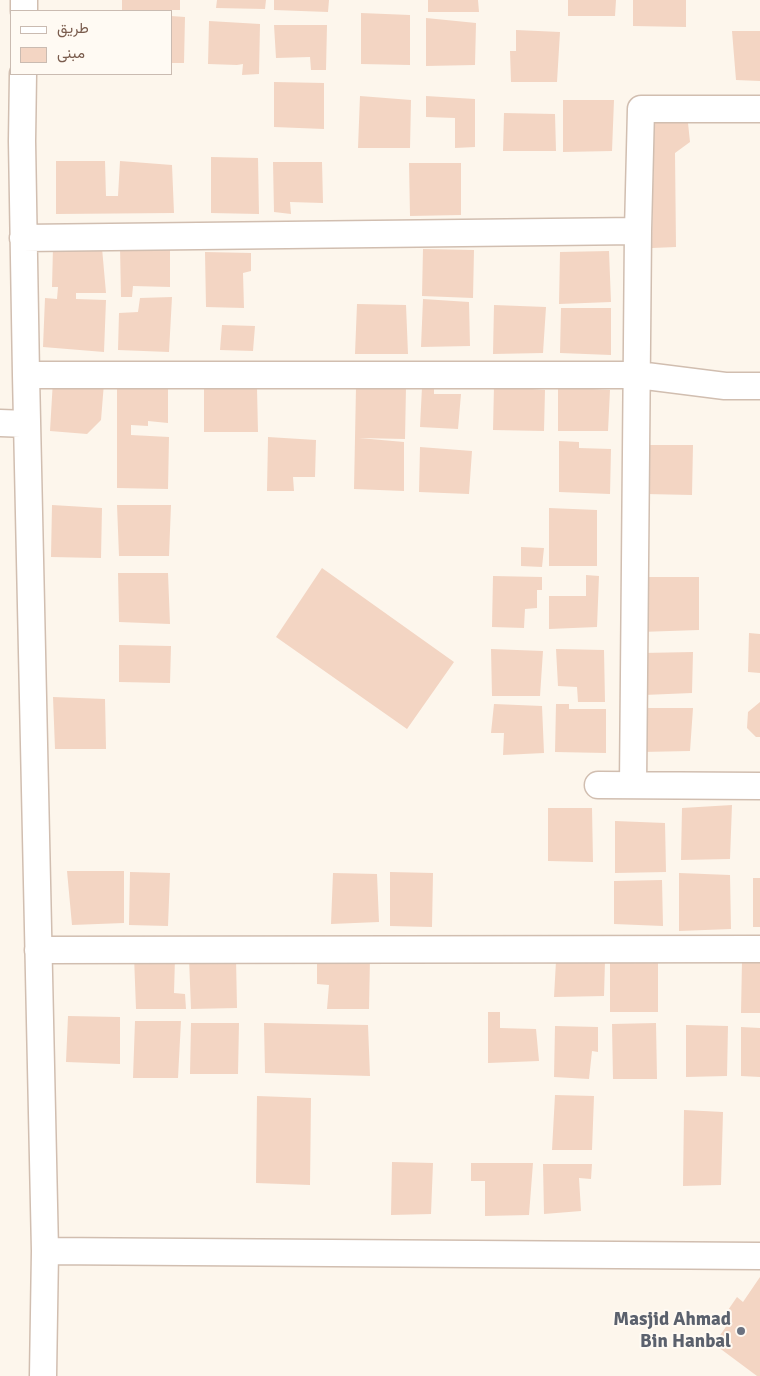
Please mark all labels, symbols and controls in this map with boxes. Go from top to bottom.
legend [10,10,172,75]
text: طريق [57,19,89,37]
text: مبنى [57,44,85,62]
place label: Masjid Ahmad Bin Hanbal [613,1309,731,1353]
marker: Masjid Ahmad Bin Hanbal [735,1325,747,1337]

